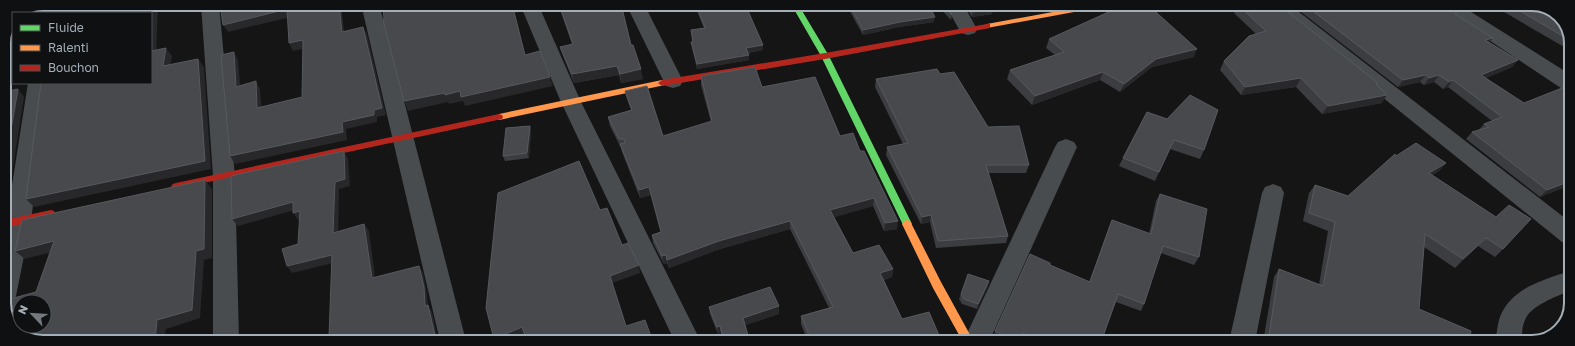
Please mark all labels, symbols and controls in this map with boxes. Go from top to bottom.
legend [12,12,152,84]
text: Fluide [48,20,84,35]
text: Ralenti [48,40,89,55]
text: Bouchon [48,60,99,75]
north arrow [12,294,52,334]
text: N [15,303,30,316]

